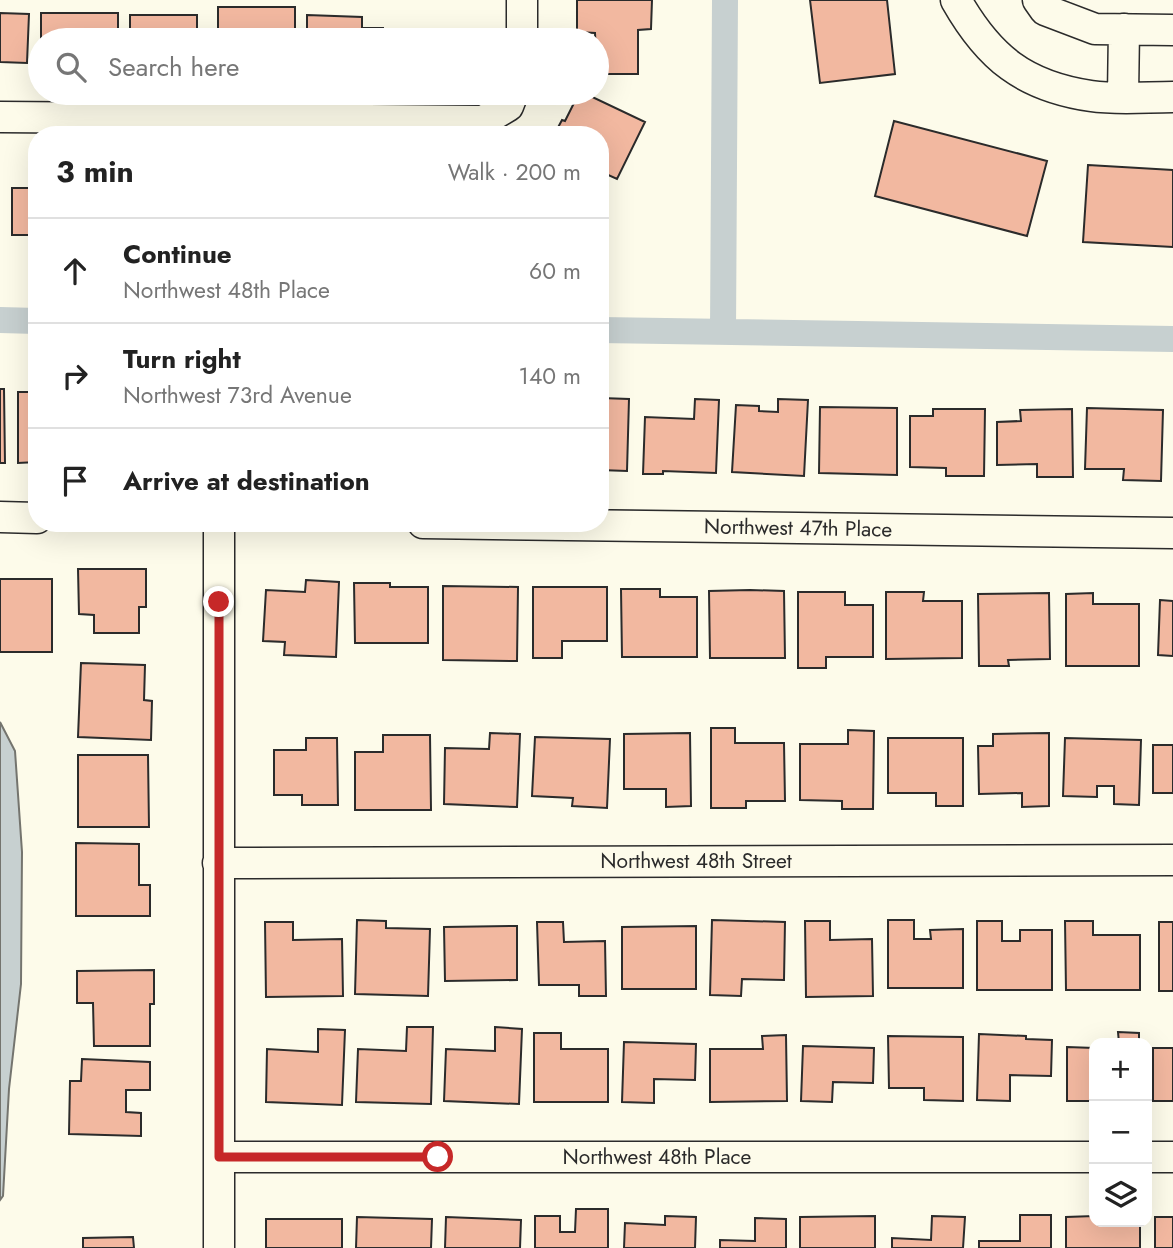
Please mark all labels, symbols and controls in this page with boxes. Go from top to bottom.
search box [28,28,609,105]
icon: search [52,48,90,86]
text: Search here [108,48,240,86]
text: 3 min [56,150,134,193]
text: Walk · 200 m [448,155,581,189]
text: Continue [123,235,232,273]
icon: ahead [56,252,94,290]
text: 60 m [529,254,581,288]
text: Northwest 48th Place [123,273,330,307]
text: Turn right [123,340,241,378]
icon: right [56,357,94,395]
text: 140 m [519,359,581,393]
text: Northwest 73rd Avenue [123,378,352,412]
icon: arrive [56,462,94,500]
text: Arrive at destination [123,462,370,500]
street label: Northwest 47th Place [704,511,893,545]
route end [203,586,234,617]
street label: Northwest 48th Street [600,846,792,876]
map controls [1089,1038,1152,1227]
button: + [1089,1038,1152,1101]
button: − [1089,1101,1152,1164]
route start [422,1141,453,1172]
street label: Northwest 48th Place [563,1142,752,1172]
button: layers [1089,1164,1152,1227]

